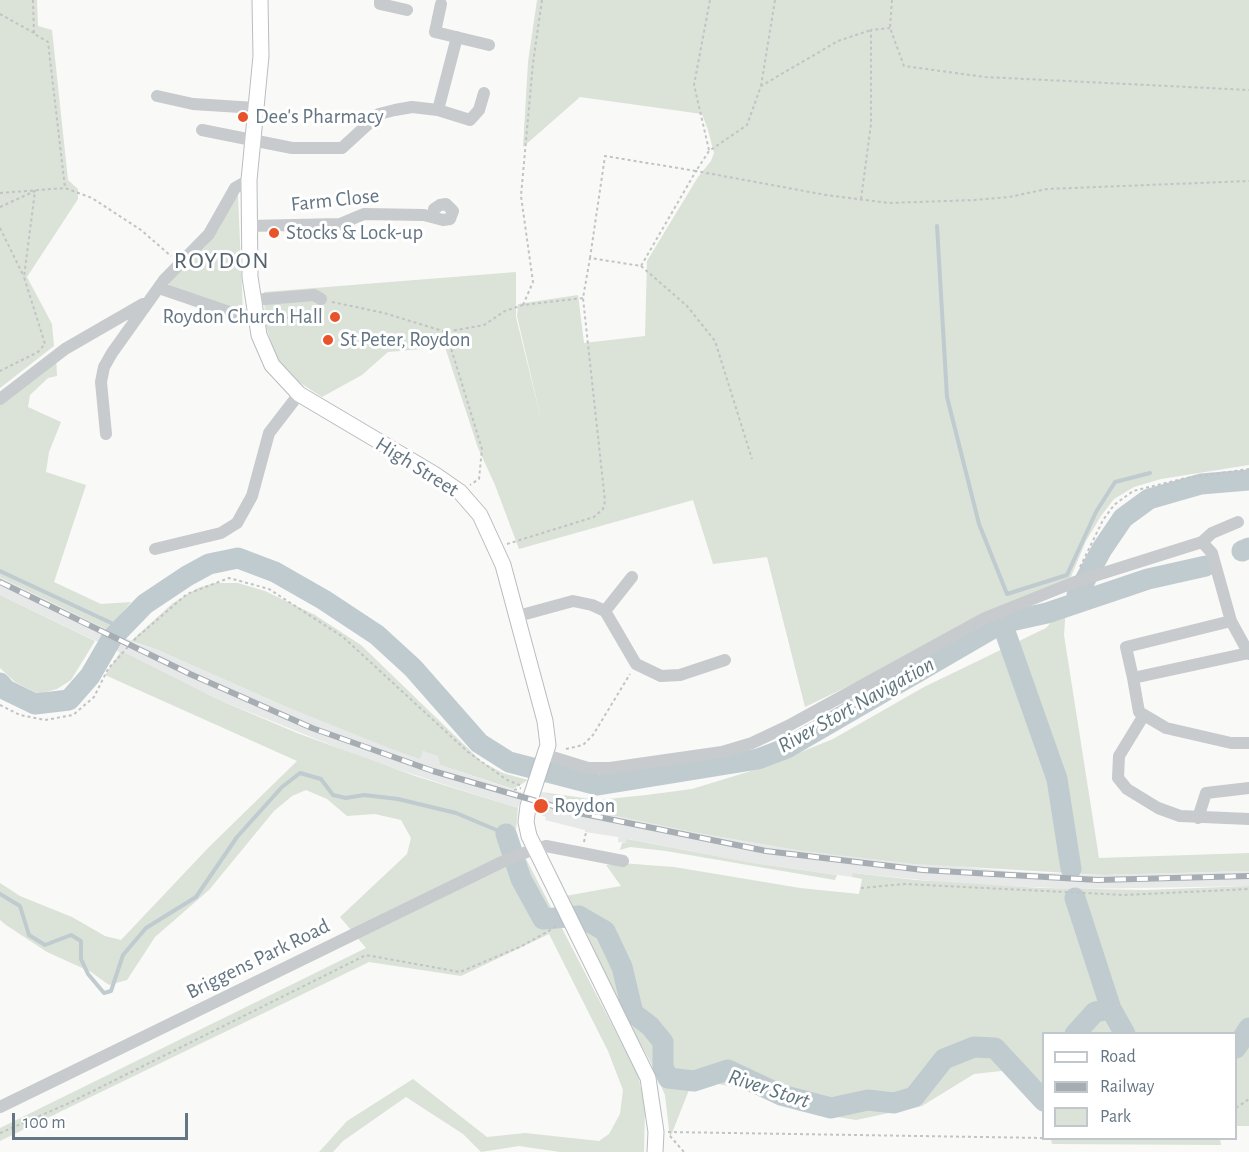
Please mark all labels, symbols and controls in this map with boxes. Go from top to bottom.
place label: Dee's Pharmacy [255,104,384,130]
marker: Dee's Pharmacy [236,110,250,124]
street label: Farm Close [289,183,381,217]
place label: Stocks & Lock-up [286,220,423,246]
marker: Stocks & Lock-up [267,226,281,240]
district label: ROYDON [174,247,270,275]
place label: Roydon Church Hall [163,304,323,330]
marker: Roydon Church Hall [328,310,342,324]
place label: St Peter, Roydon [340,327,471,353]
marker: St Peter, Roydon [321,333,335,347]
street label: High Street [371,432,463,502]
water label: River Stort Navigation [773,651,939,759]
place label: Roydon [554,793,615,819]
marker: Roydon [532,797,550,815]
street label: Briggens Park Road [182,913,334,1005]
legend [1042,1032,1237,1140]
text: Road [1100,1048,1136,1066]
water label: River Stort [725,1063,813,1115]
text: Railway [1100,1078,1154,1096]
scale bar [15,1101,190,1139]
text: Park [1100,1108,1131,1126]
text: 100 m [23,1114,66,1132]

